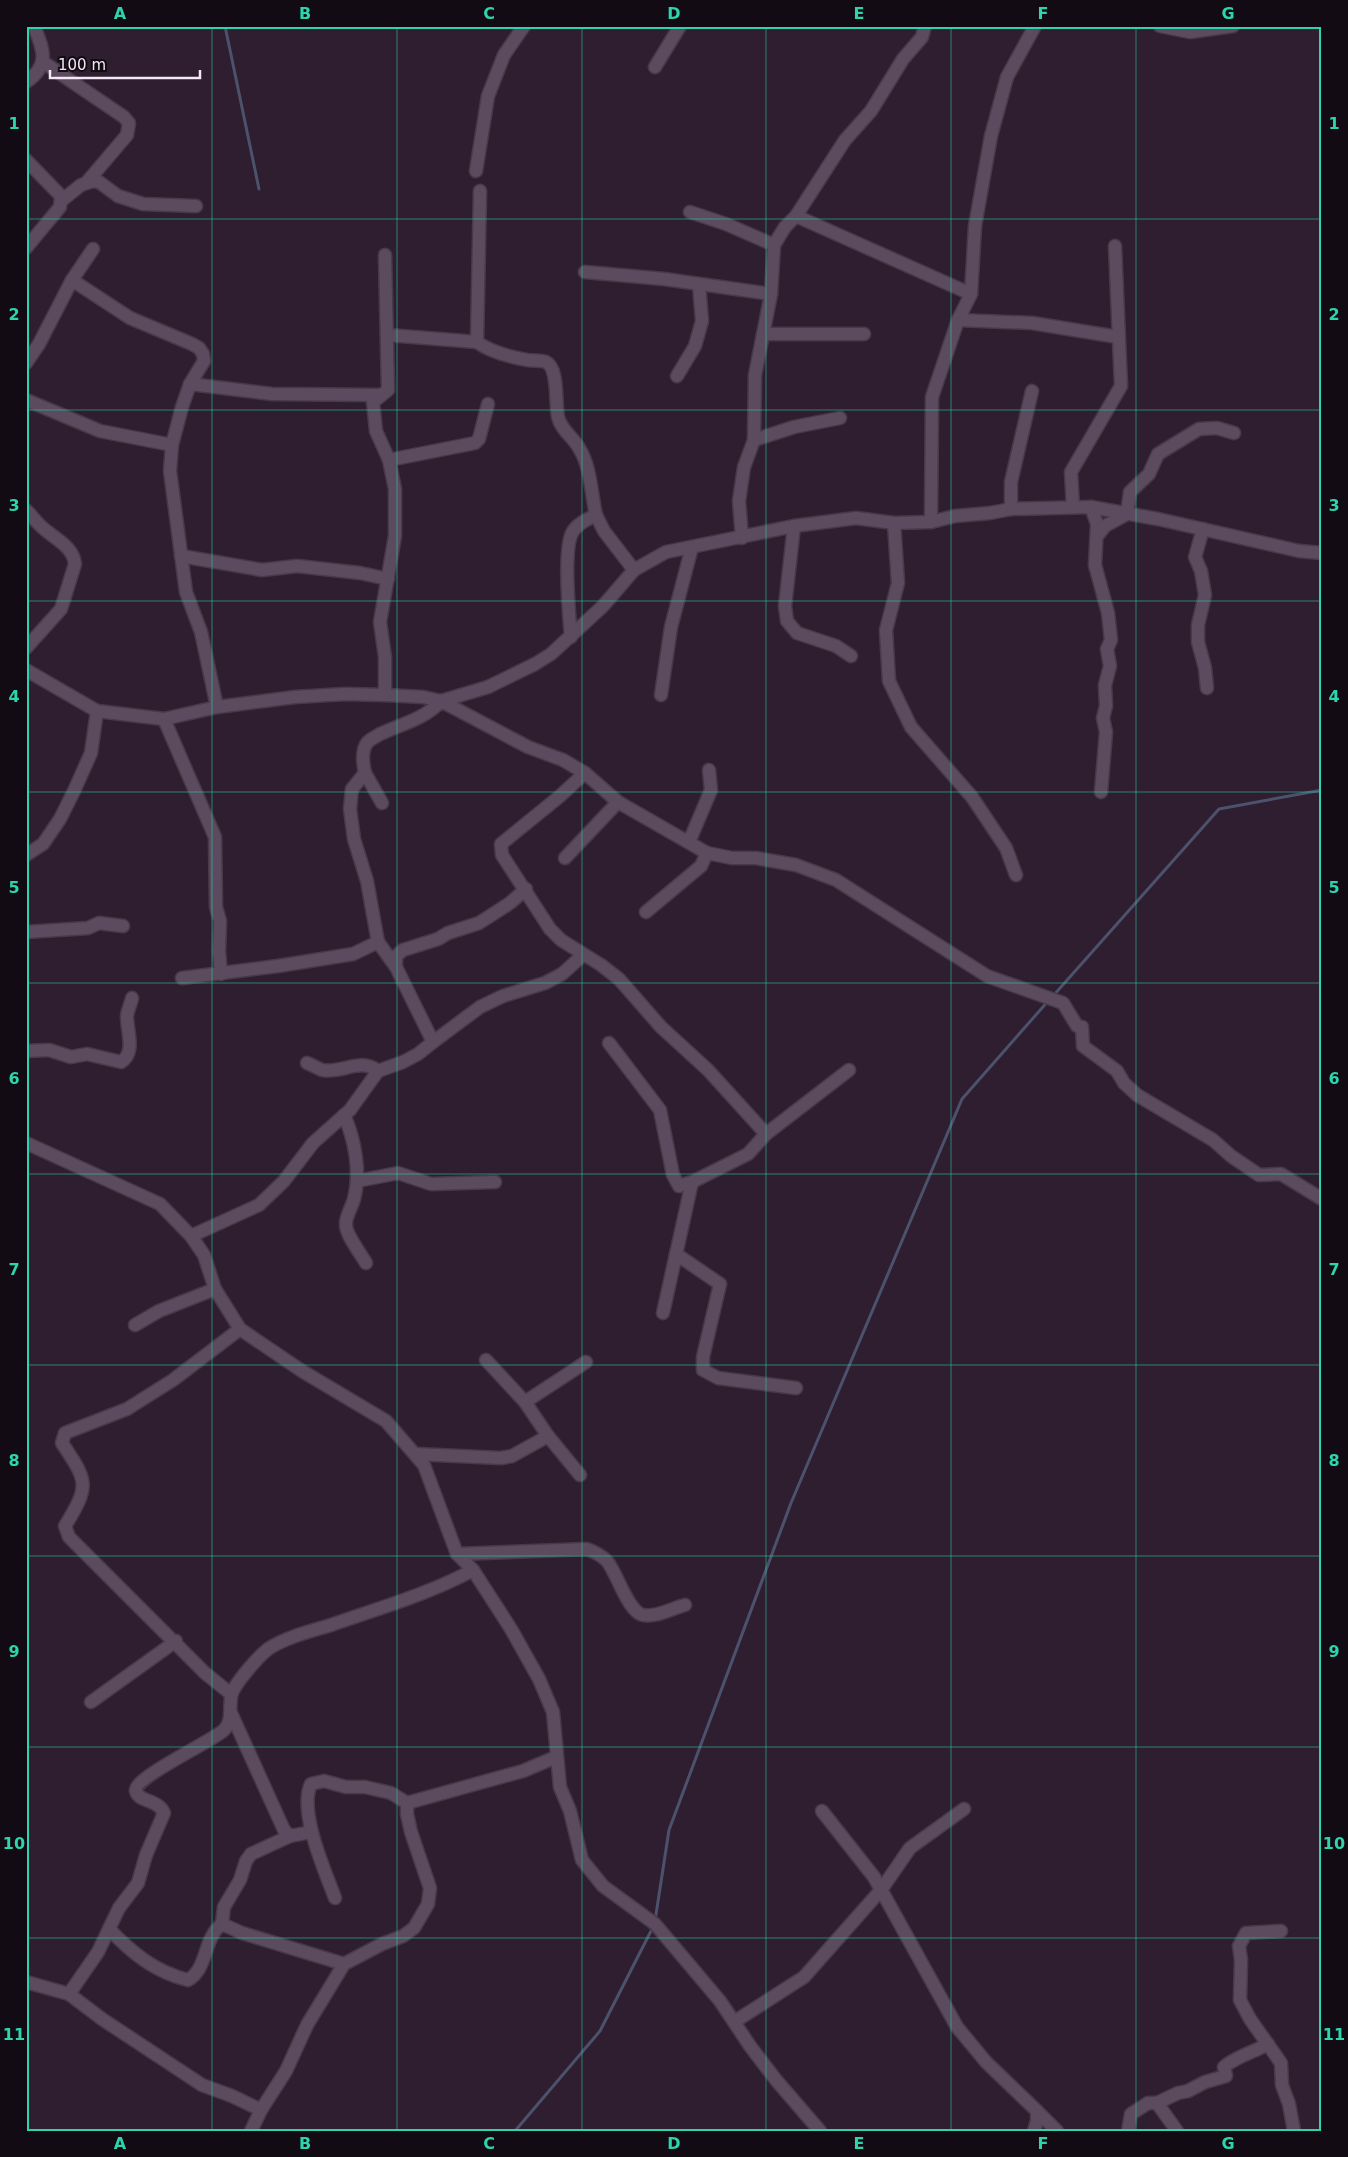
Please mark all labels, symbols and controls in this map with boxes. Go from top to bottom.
text: A [114,4,127,23]
text: B [299,4,311,23]
text: C [483,4,495,23]
text: D [667,4,681,23]
text: E [854,4,864,23]
text: F [1038,4,1048,23]
text: G [1221,4,1235,23]
scale bar [50,48,200,80]
text: 100 m [58,56,106,74]
text: 1 [8,114,20,133]
text: 1 [1328,114,1340,133]
text: 2 [8,305,20,324]
text: 2 [1328,305,1340,324]
text: 3 [8,496,20,515]
text: 3 [1328,496,1340,515]
text: 4 [8,687,20,706]
text: 4 [1328,687,1340,706]
text: 5 [8,878,20,897]
text: 5 [1328,878,1340,897]
text: 6 [8,1069,20,1088]
text: 6 [1328,1069,1340,1088]
text: 7 [8,1260,20,1279]
text: 7 [1328,1260,1340,1279]
text: 8 [8,1451,20,1470]
text: 8 [1328,1451,1340,1470]
text: 9 [8,1642,20,1661]
text: 9 [1328,1642,1340,1661]
text: 10 [3,1834,25,1853]
text: 10 [1323,1834,1345,1853]
text: 11 [3,2025,25,2044]
text: 11 [1323,2025,1345,2044]
text: A [114,2134,127,2153]
text: B [299,2134,311,2153]
text: C [483,2134,495,2153]
text: D [667,2134,681,2153]
text: E [854,2134,864,2153]
text: F [1038,2134,1048,2153]
text: G [1221,2134,1235,2153]

